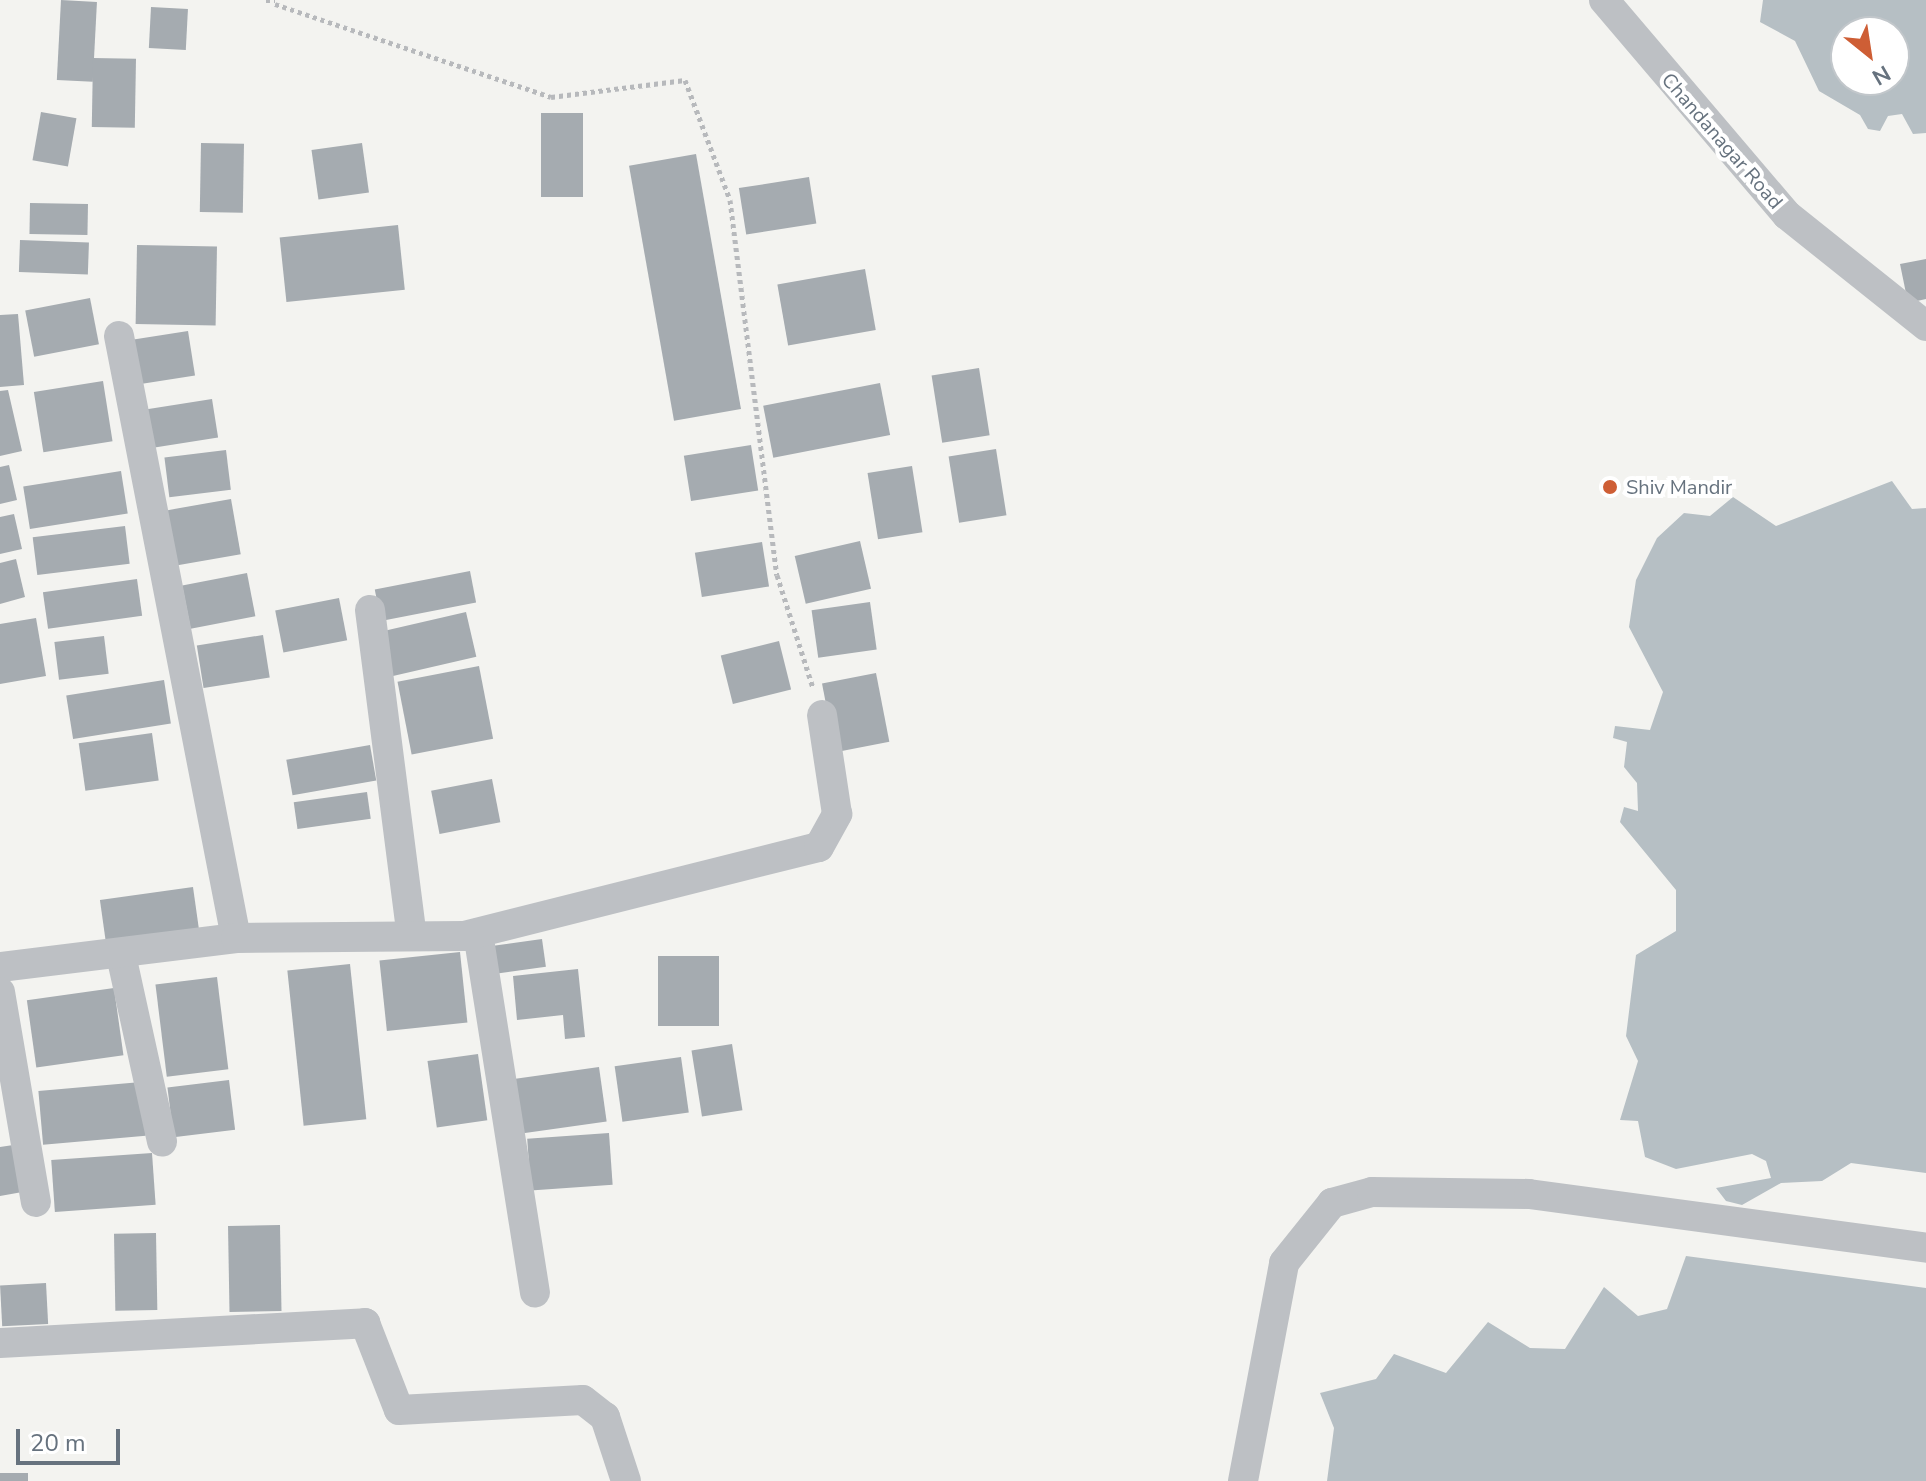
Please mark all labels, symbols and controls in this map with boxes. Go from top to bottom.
north arrow [1830,16,1910,96]
text: N [1866,58,1896,92]
street label: Chandanagar Road [1656,68,1788,214]
place label: Shiv Mandir [1626,475,1732,499]
marker: Shiv Mandir [1601,478,1619,496]
scale bar [20,1413,124,1463]
text: 20 m [30,1427,86,1459]

